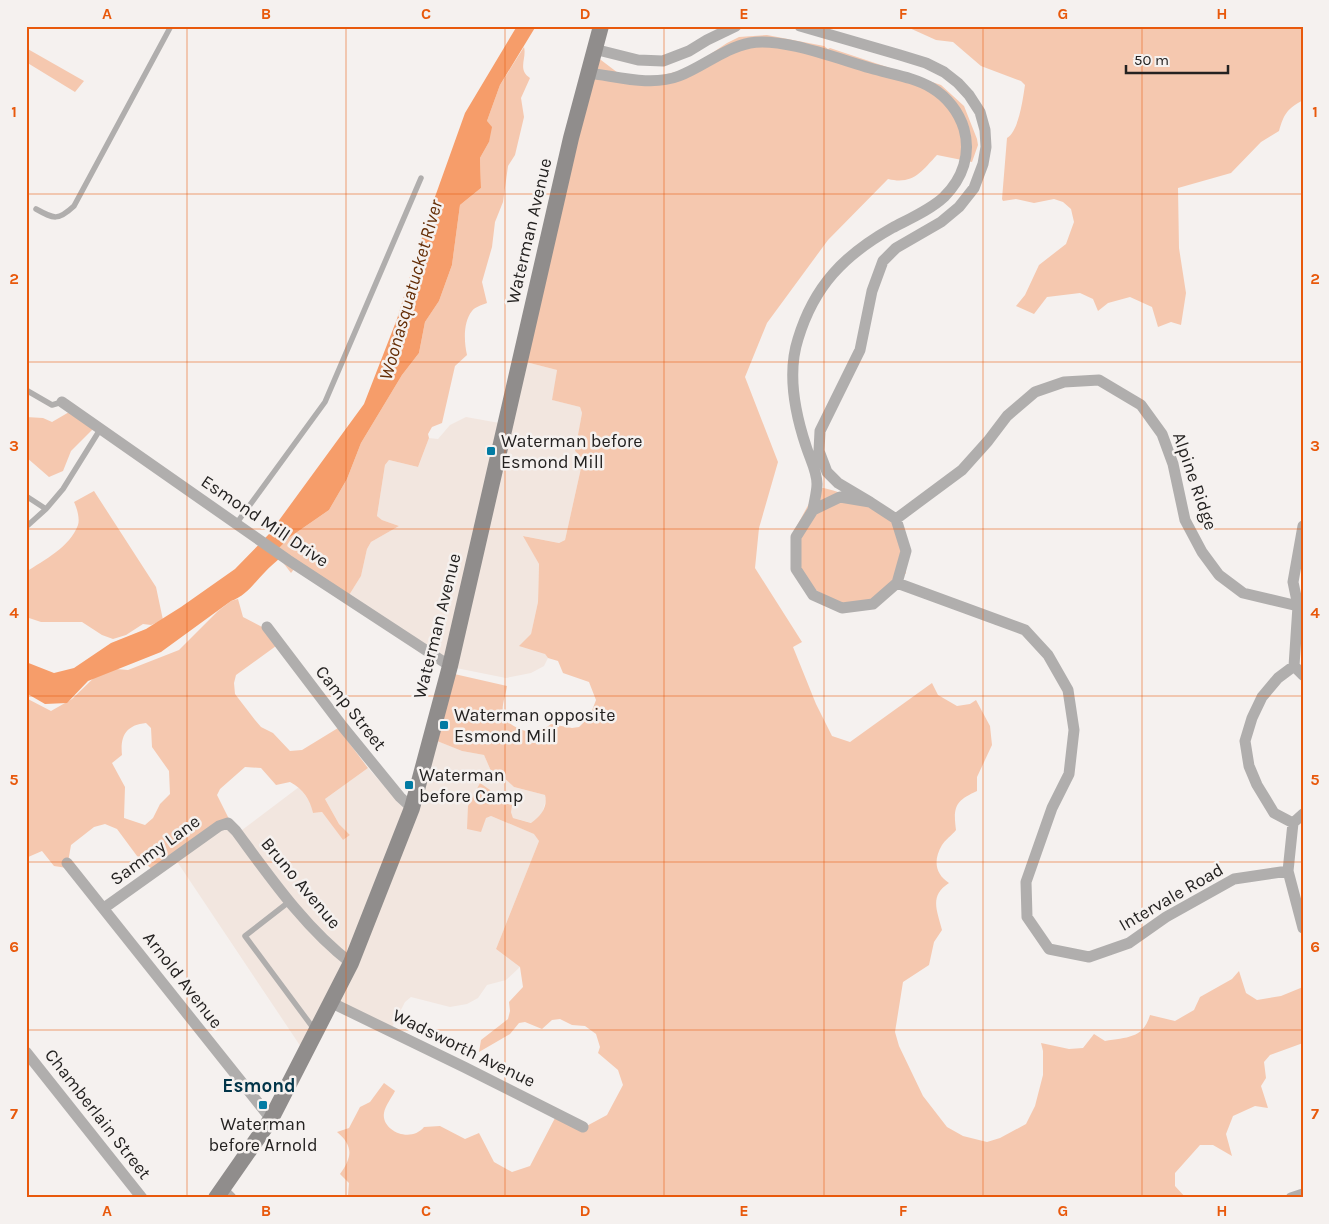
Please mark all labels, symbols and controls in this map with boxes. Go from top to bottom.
text: A [102,4,112,23]
text: B [261,4,271,23]
text: C [421,4,431,23]
text: D [580,4,591,23]
text: E [739,4,749,23]
text: F [899,4,908,23]
text: G [1058,4,1068,23]
text: H [1216,4,1228,23]
scale bar [1126,42,1229,74]
text: 50 m [1134,51,1169,69]
text: 1 [11,102,17,121]
text: 1 [1312,102,1318,121]
street label: Waterman Avenue [502,156,556,306]
water label: Woonasquatucket River [375,196,448,383]
text: 2 [9,269,19,288]
text: 2 [1310,269,1320,288]
street label: Alpine Ridge [1168,429,1222,533]
place label: Waterman before Esmond Mill [501,430,643,473]
text: 3 [9,436,19,455]
text: 3 [1310,436,1320,455]
marker: Waterman before Esmond Mill [485,445,497,457]
street label: Esmond Mill Drive [197,470,333,572]
street label: Waterman Avenue [408,551,466,701]
text: 4 [9,603,19,622]
text: 4 [1310,603,1320,622]
street label: Camp Street [311,661,391,755]
place label: Waterman opposite Esmond Mill [454,704,615,747]
marker: Waterman opposite Esmond Mill [438,719,450,731]
place label: Waterman before Camp [419,764,523,807]
text: 5 [9,770,19,789]
text: 5 [1310,770,1320,789]
marker: Waterman before Camp [403,779,415,791]
street label: Sammy Lane [106,810,204,890]
street label: Bruno Avenue [256,833,346,933]
street label: Intervale Road [1115,858,1227,936]
street label: Arnold Avenue [138,927,228,1033]
text: 6 [9,937,19,956]
text: 6 [1310,937,1320,956]
street label: Wadsworth Avenue [389,1004,539,1092]
street label: Chamberlain Street [40,1044,156,1184]
district label: Esmond [222,1075,296,1097]
marker: Waterman before Arnold [257,1099,269,1111]
text: 7 [10,1104,18,1123]
text: 7 [1311,1104,1319,1123]
place label: Waterman before Arnold [208,1113,318,1156]
text: A [102,1201,112,1220]
text: B [261,1201,271,1220]
text: C [421,1201,431,1220]
text: D [580,1201,591,1220]
text: E [739,1201,749,1220]
text: F [899,1201,908,1220]
text: G [1058,1201,1068,1220]
text: H [1216,1201,1228,1220]

